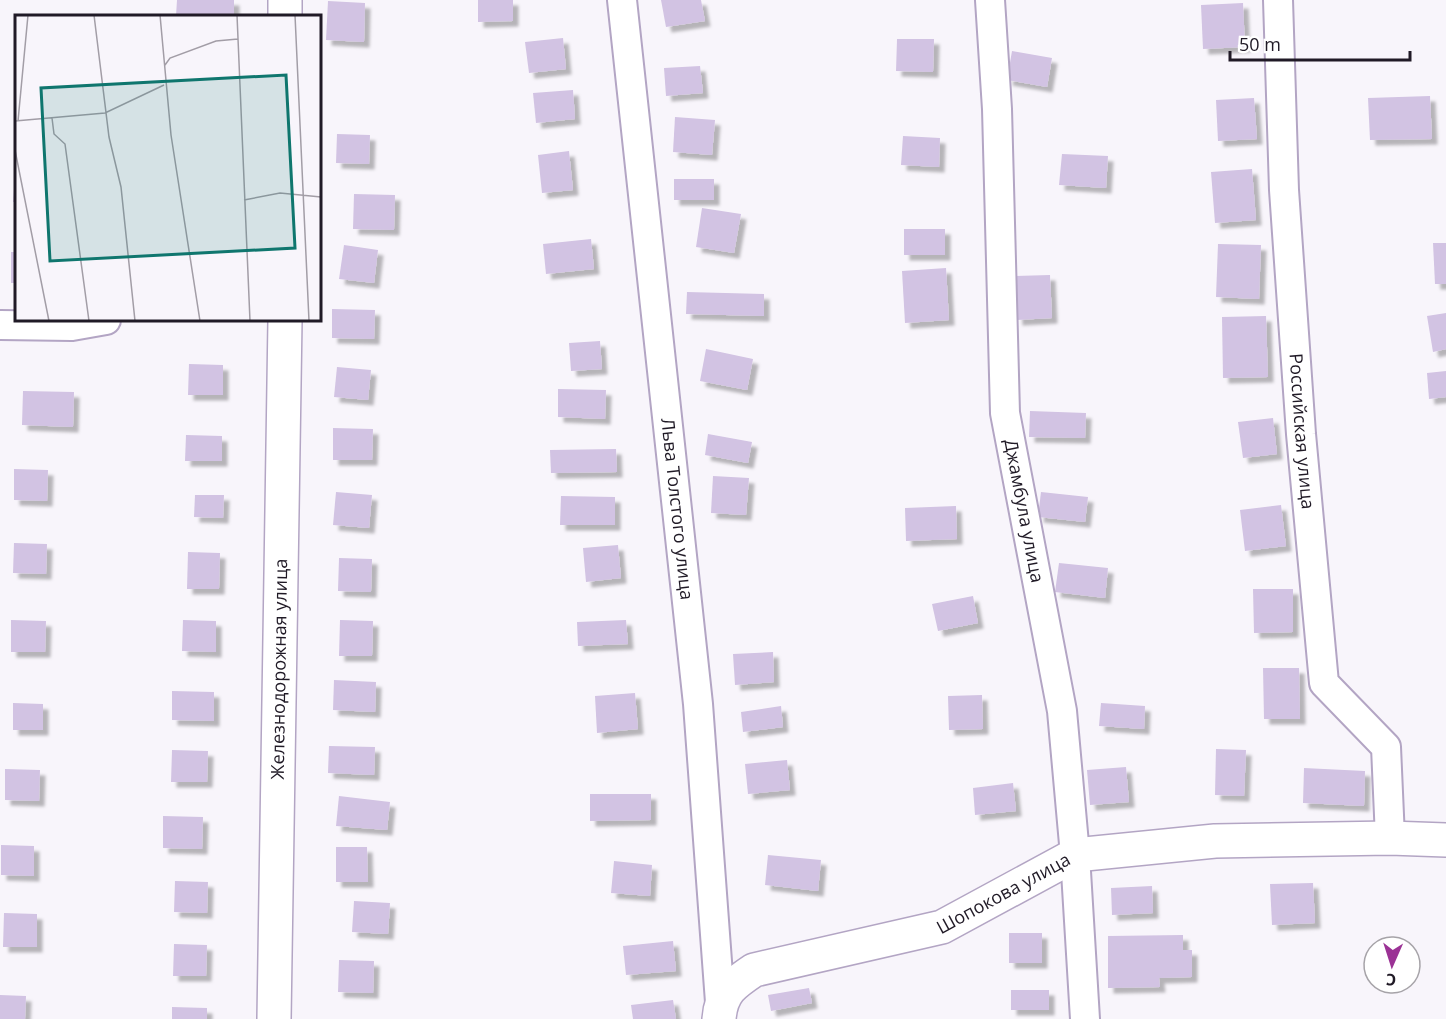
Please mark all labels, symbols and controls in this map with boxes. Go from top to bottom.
inset map [15,15,321,321]
scale bar [1230,24,1410,62]
text: 50 m [1239,32,1281,56]
street label: Российская улица [1284,352,1321,510]
street label: Льва Толстого улица [656,417,700,601]
street label: Джамбула улица [999,437,1050,584]
street label: Железнодорожная улица [265,558,292,780]
street label: Шопокова улица [932,847,1074,939]
north arrow [1362,935,1422,995]
text: С [1386,969,1397,991]

